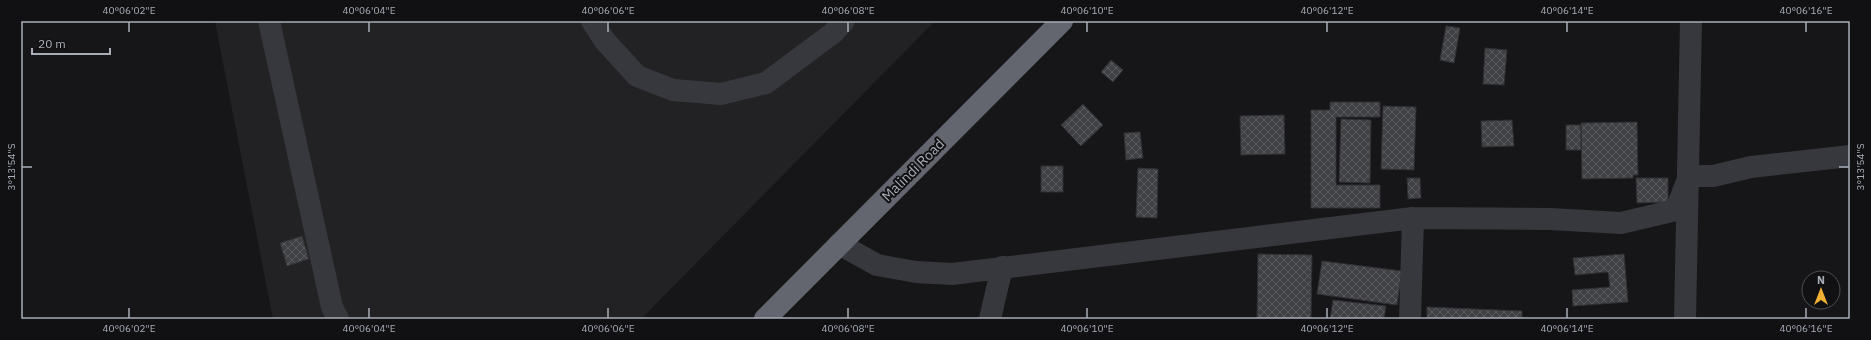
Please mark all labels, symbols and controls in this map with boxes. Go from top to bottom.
text: 40°06'02"E [102,4,156,17]
text: 40°06'04"E [342,4,396,17]
text: 40°06'06"E [581,4,635,17]
text: 40°06'08"E [821,4,875,17]
text: 40°06'10"E [1060,4,1114,17]
text: 40°06'12"E [1300,4,1354,17]
text: 40°06'14"E [1540,4,1594,17]
text: 40°06'16"E [1779,4,1833,17]
scale bar [32,30,110,56]
text: 20 m [38,36,66,51]
street label: Malindi Road [878,135,948,205]
text: 3°13'54"S [5,143,18,191]
text: 3°13'54"S [1854,143,1867,191]
north arrow [1801,270,1841,310]
text: N [1817,273,1825,287]
text: 40°06'02"E [102,322,156,335]
text: 40°06'04"E [342,322,396,335]
text: 40°06'06"E [581,322,635,335]
text: 40°06'08"E [821,322,875,335]
text: 40°06'10"E [1060,322,1114,335]
text: 40°06'12"E [1300,322,1354,335]
text: 40°06'14"E [1540,322,1594,335]
text: 40°06'16"E [1779,322,1833,335]

